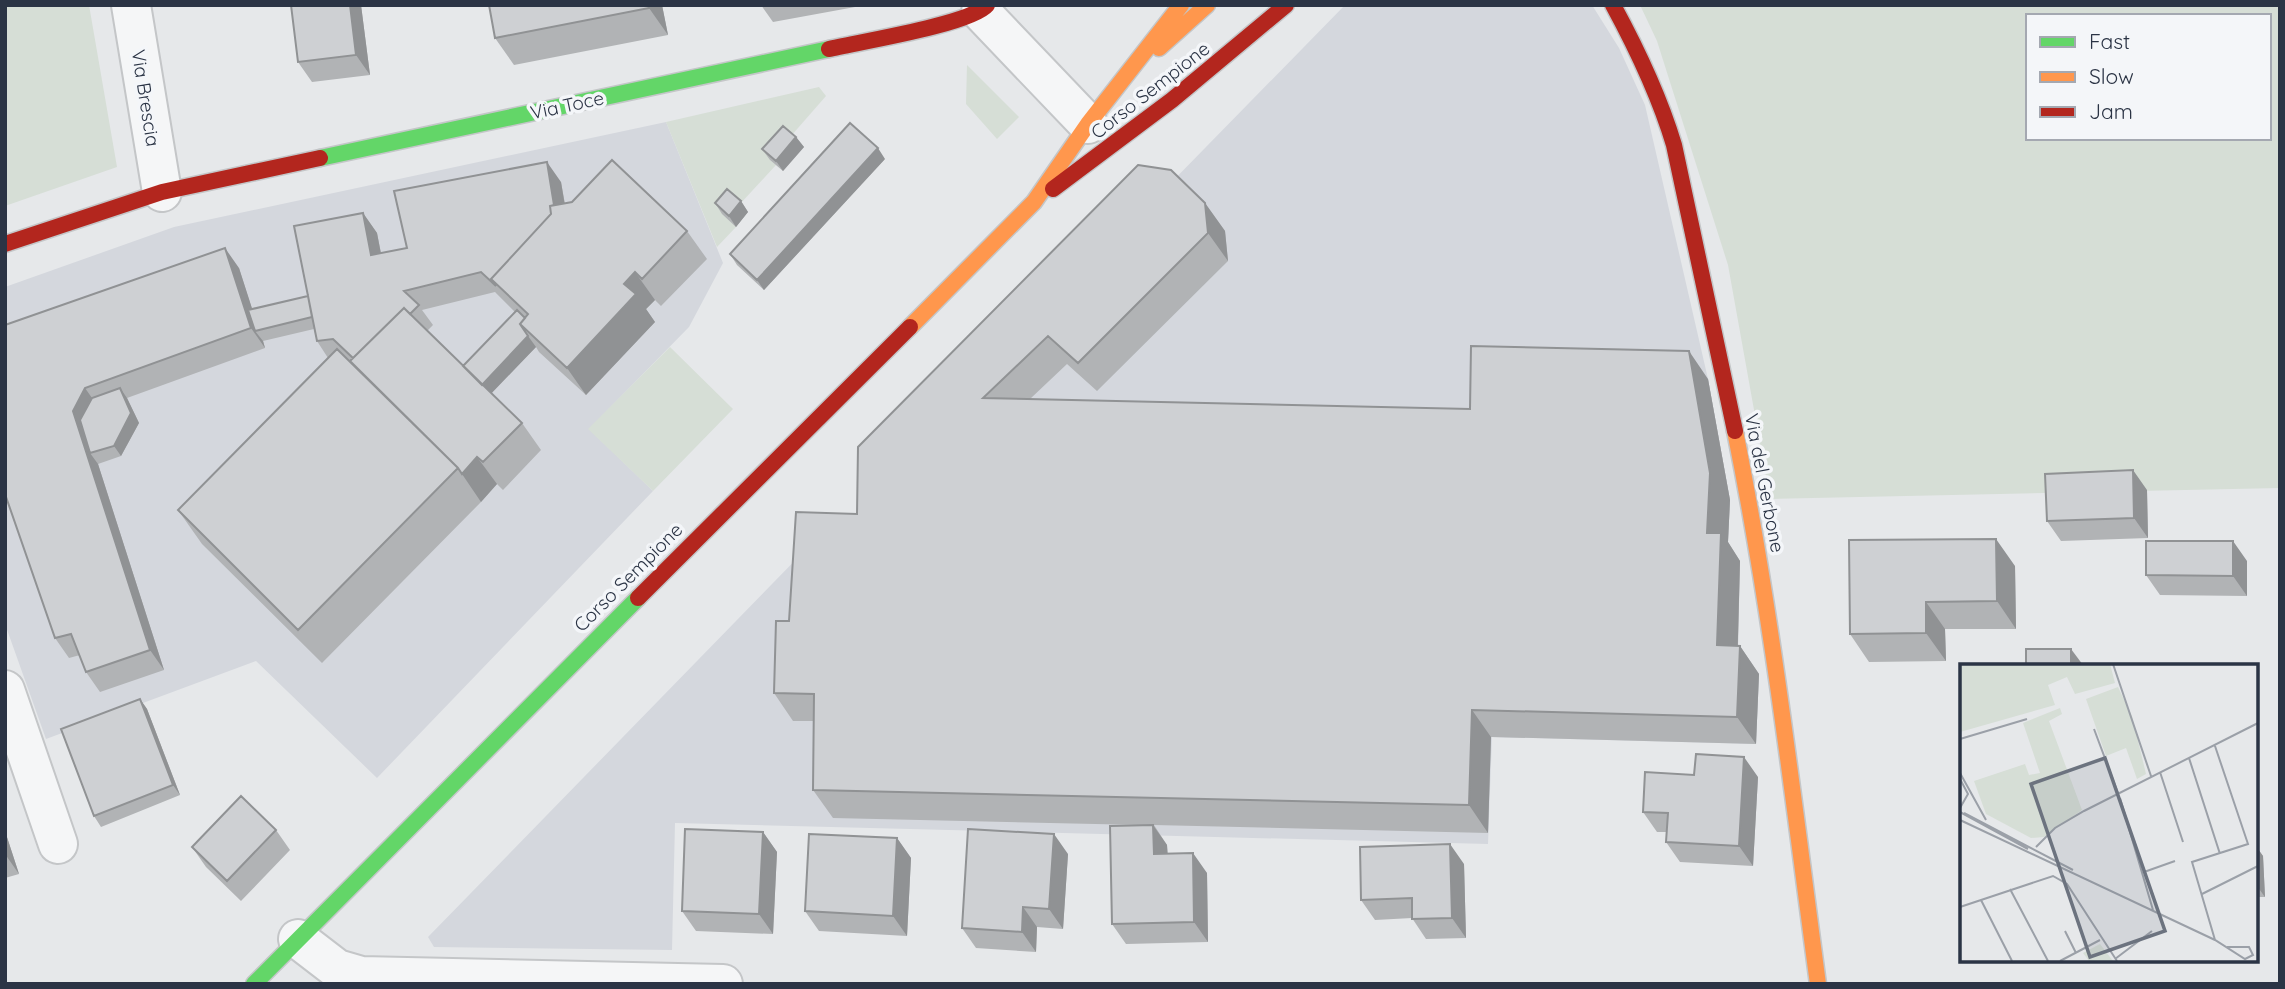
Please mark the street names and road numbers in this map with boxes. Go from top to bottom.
street label: Corso Sempione [1086,36,1214,144]
street label: Via Brescia [127,48,165,148]
street label: Via Toce [528,86,606,124]
street label: Via del Gerbone [1740,411,1790,555]
street label: Corso Sempione [568,517,688,637]

